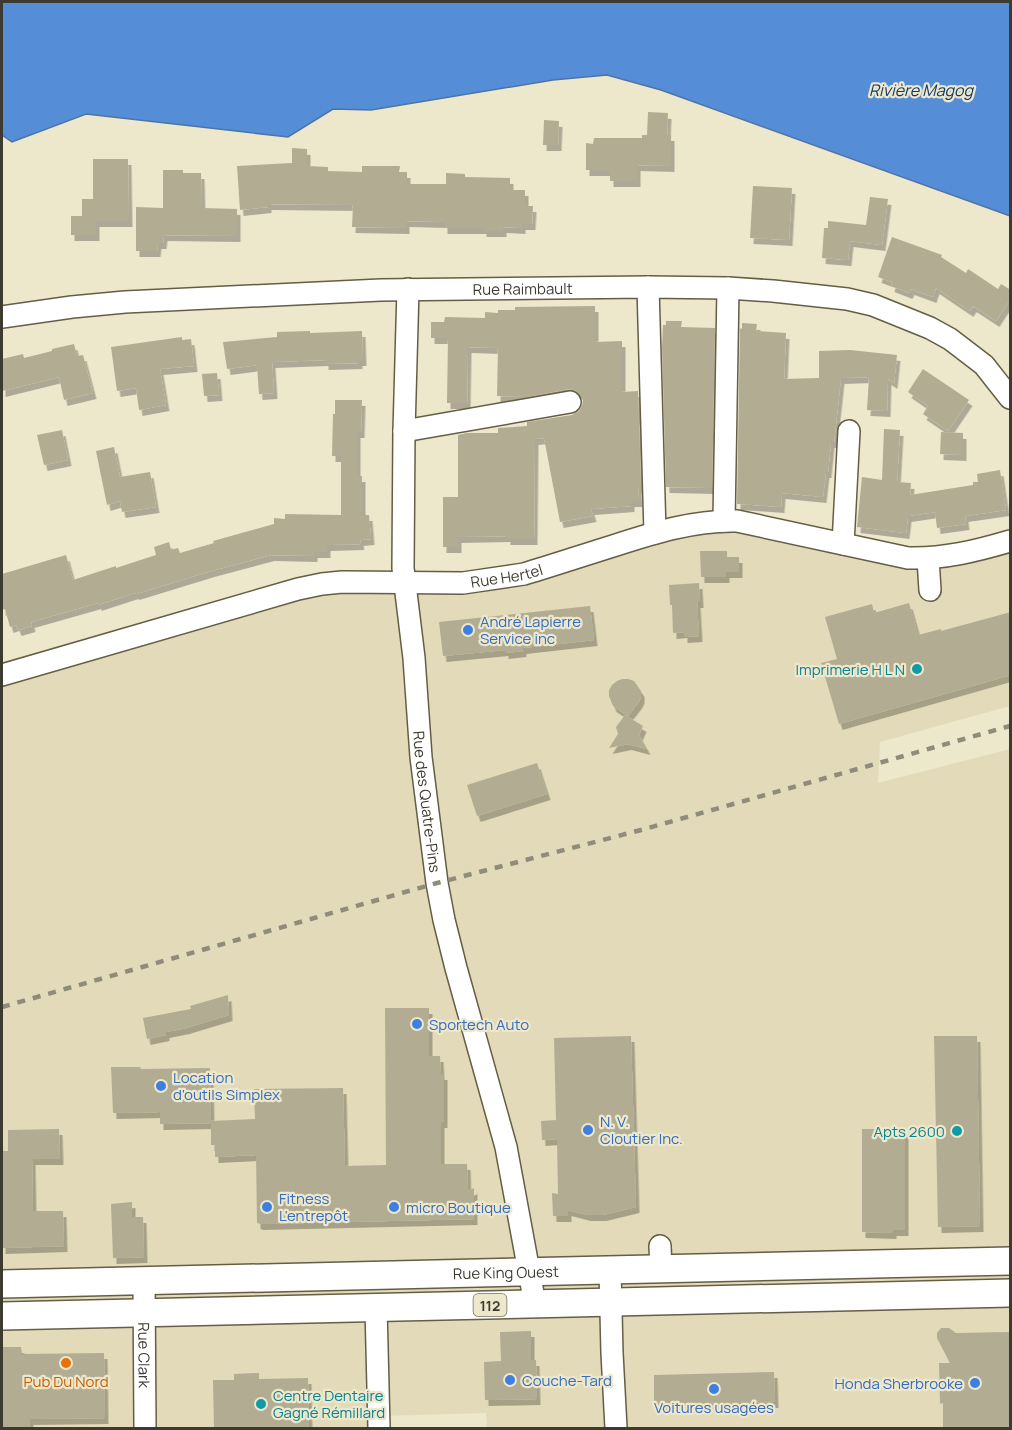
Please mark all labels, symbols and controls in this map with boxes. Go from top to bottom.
water label: Rivière Magog [869,79,974,101]
street label: Rue Raimbault [473,277,573,299]
street label: Rue Hertel [469,558,545,592]
place label: André Lapierre Service inc [480,611,581,649]
marker: André Lapierre Service inc [461,623,475,637]
place label: Imprimerie H L N [795,659,905,680]
marker: Imprimerie H L N [910,662,924,676]
street label: Rue des Quatre-Pins [409,730,446,874]
place label: Sportech Auto [429,1014,529,1035]
marker: Sportech Auto [410,1017,424,1031]
place label: Location d'outils Simplex [173,1067,280,1105]
marker: Location d'outils Simplex [154,1079,168,1093]
place label: N. V. Cloutier Inc. [600,1111,683,1149]
place label: Apts 2600 [874,1121,945,1142]
marker: N. V. Cloutier Inc. [581,1123,595,1137]
marker: Apts 2600 [950,1124,964,1138]
place label: Fitness L'entrepôt [279,1188,348,1226]
place label: micro Boutique [406,1197,511,1218]
marker: Fitness L'entrepôt [260,1200,274,1214]
marker: micro Boutique [387,1200,401,1214]
street label: Rue King Ouest [453,1260,559,1284]
road number: 112 [474,1294,506,1316]
street label: Rue Clark [134,1322,155,1388]
marker: Pub Du Nord [59,1356,73,1370]
place label: Couche-Tard [522,1370,612,1391]
place label: Pub Du Nord [23,1371,109,1392]
marker: Couche-Tard [503,1373,517,1387]
place label: Honda Sherbrooke [835,1373,963,1394]
marker: Honda Sherbrooke [968,1376,982,1390]
marker: Voitures usagées [707,1382,721,1396]
place label: Centre Dentaire Gagné Rémillard [273,1385,385,1423]
marker: Centre Dentaire Gagné Rémillard [254,1397,268,1411]
place label: Voitures usagées [654,1397,774,1418]

